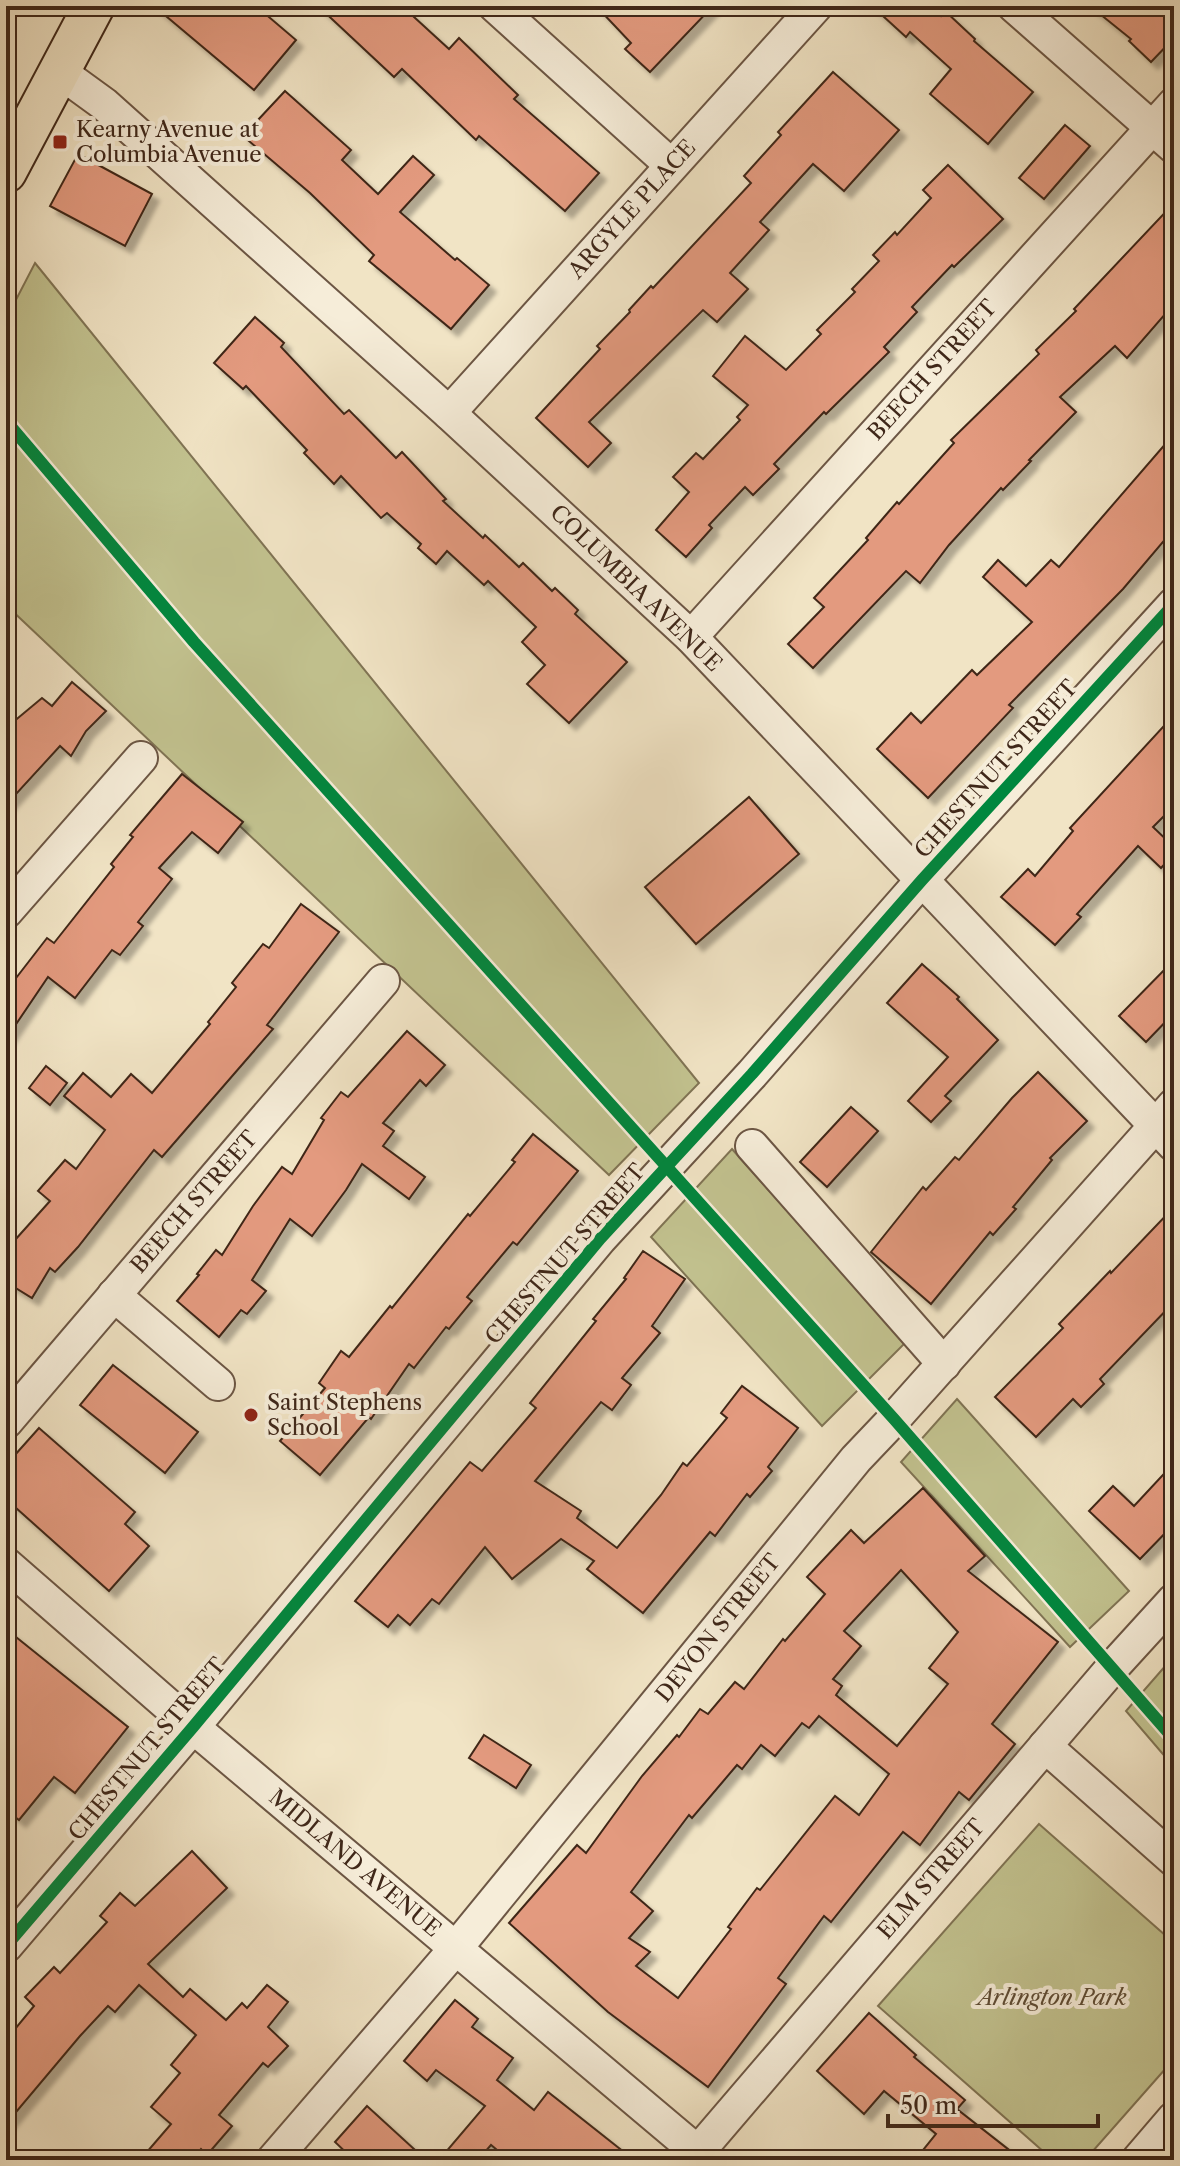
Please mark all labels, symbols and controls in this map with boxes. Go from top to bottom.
place label: Kearny Avenue at Columbia Avenue [76,116,262,168]
marker: Kearny Avenue at Columbia Avenue [51,133,69,151]
street label: ARGYLE PLACE [562,134,701,285]
street label: BEECH STREET [862,294,1003,446]
street label: COLUMBIA AVENUE [545,499,727,677]
street label: CHESTNUT STREET [909,674,1083,864]
street label: BEECH STREET [125,1125,264,1279]
street label: CHESTNUT STREET [479,1158,651,1350]
place label: Saint Stephens School [267,1389,422,1441]
marker: Saint Stephens School [242,1406,260,1424]
street label: DEVON STREET [650,1548,786,1707]
street label: CHESTNUT STREET [63,1652,232,1846]
street label: MIDLAND AVENUE [264,1783,446,1943]
street label: ELM STREET [872,1813,991,1945]
park label: Arlington Park [974,1984,1127,2011]
scale bar [888,2078,1098,2128]
text: 50 m [900,2091,957,2120]

